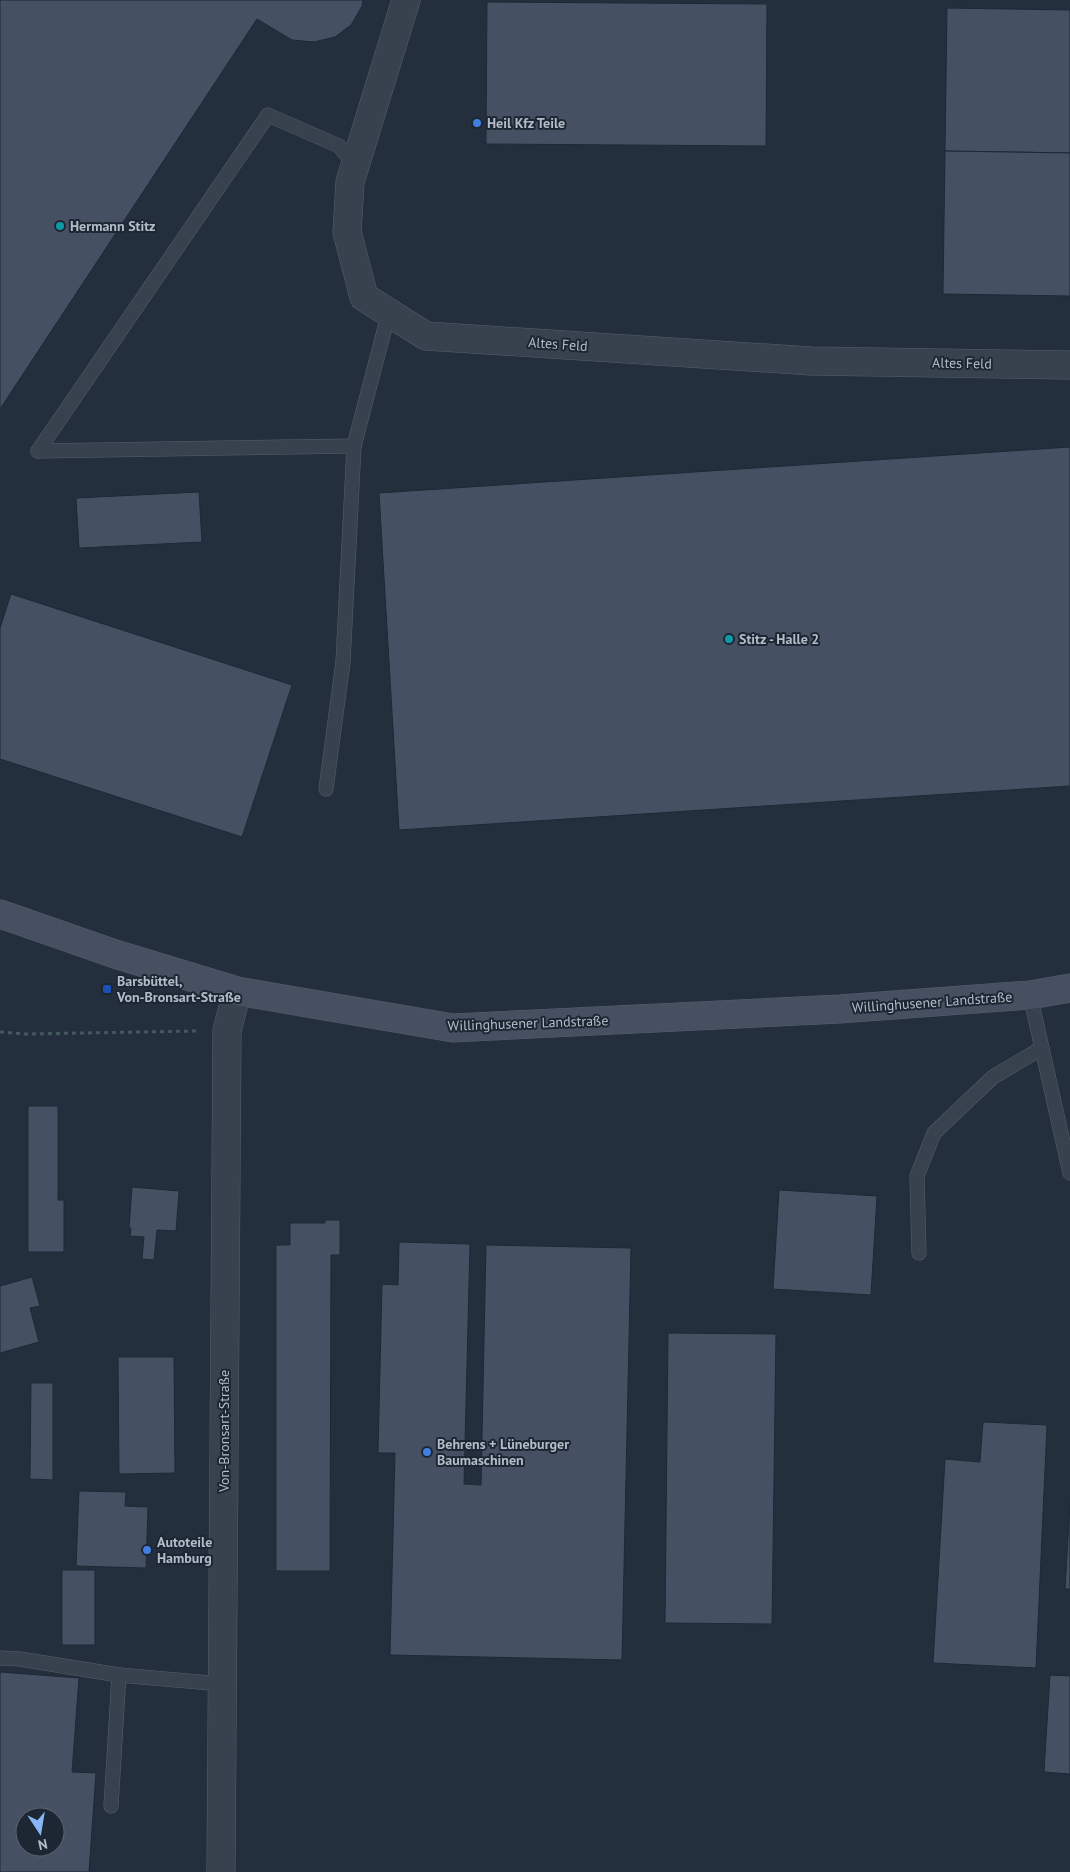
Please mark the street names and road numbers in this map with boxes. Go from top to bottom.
street label: Altes Feld [528,333,588,355]
street label: Altes Feld [932,353,992,373]
street label: Willinghusener Landstraße [851,987,1013,1017]
street label: Willinghusener Landstraße [447,1011,609,1035]
street label: Von-Bronsart-Straße [215,1370,233,1493]

